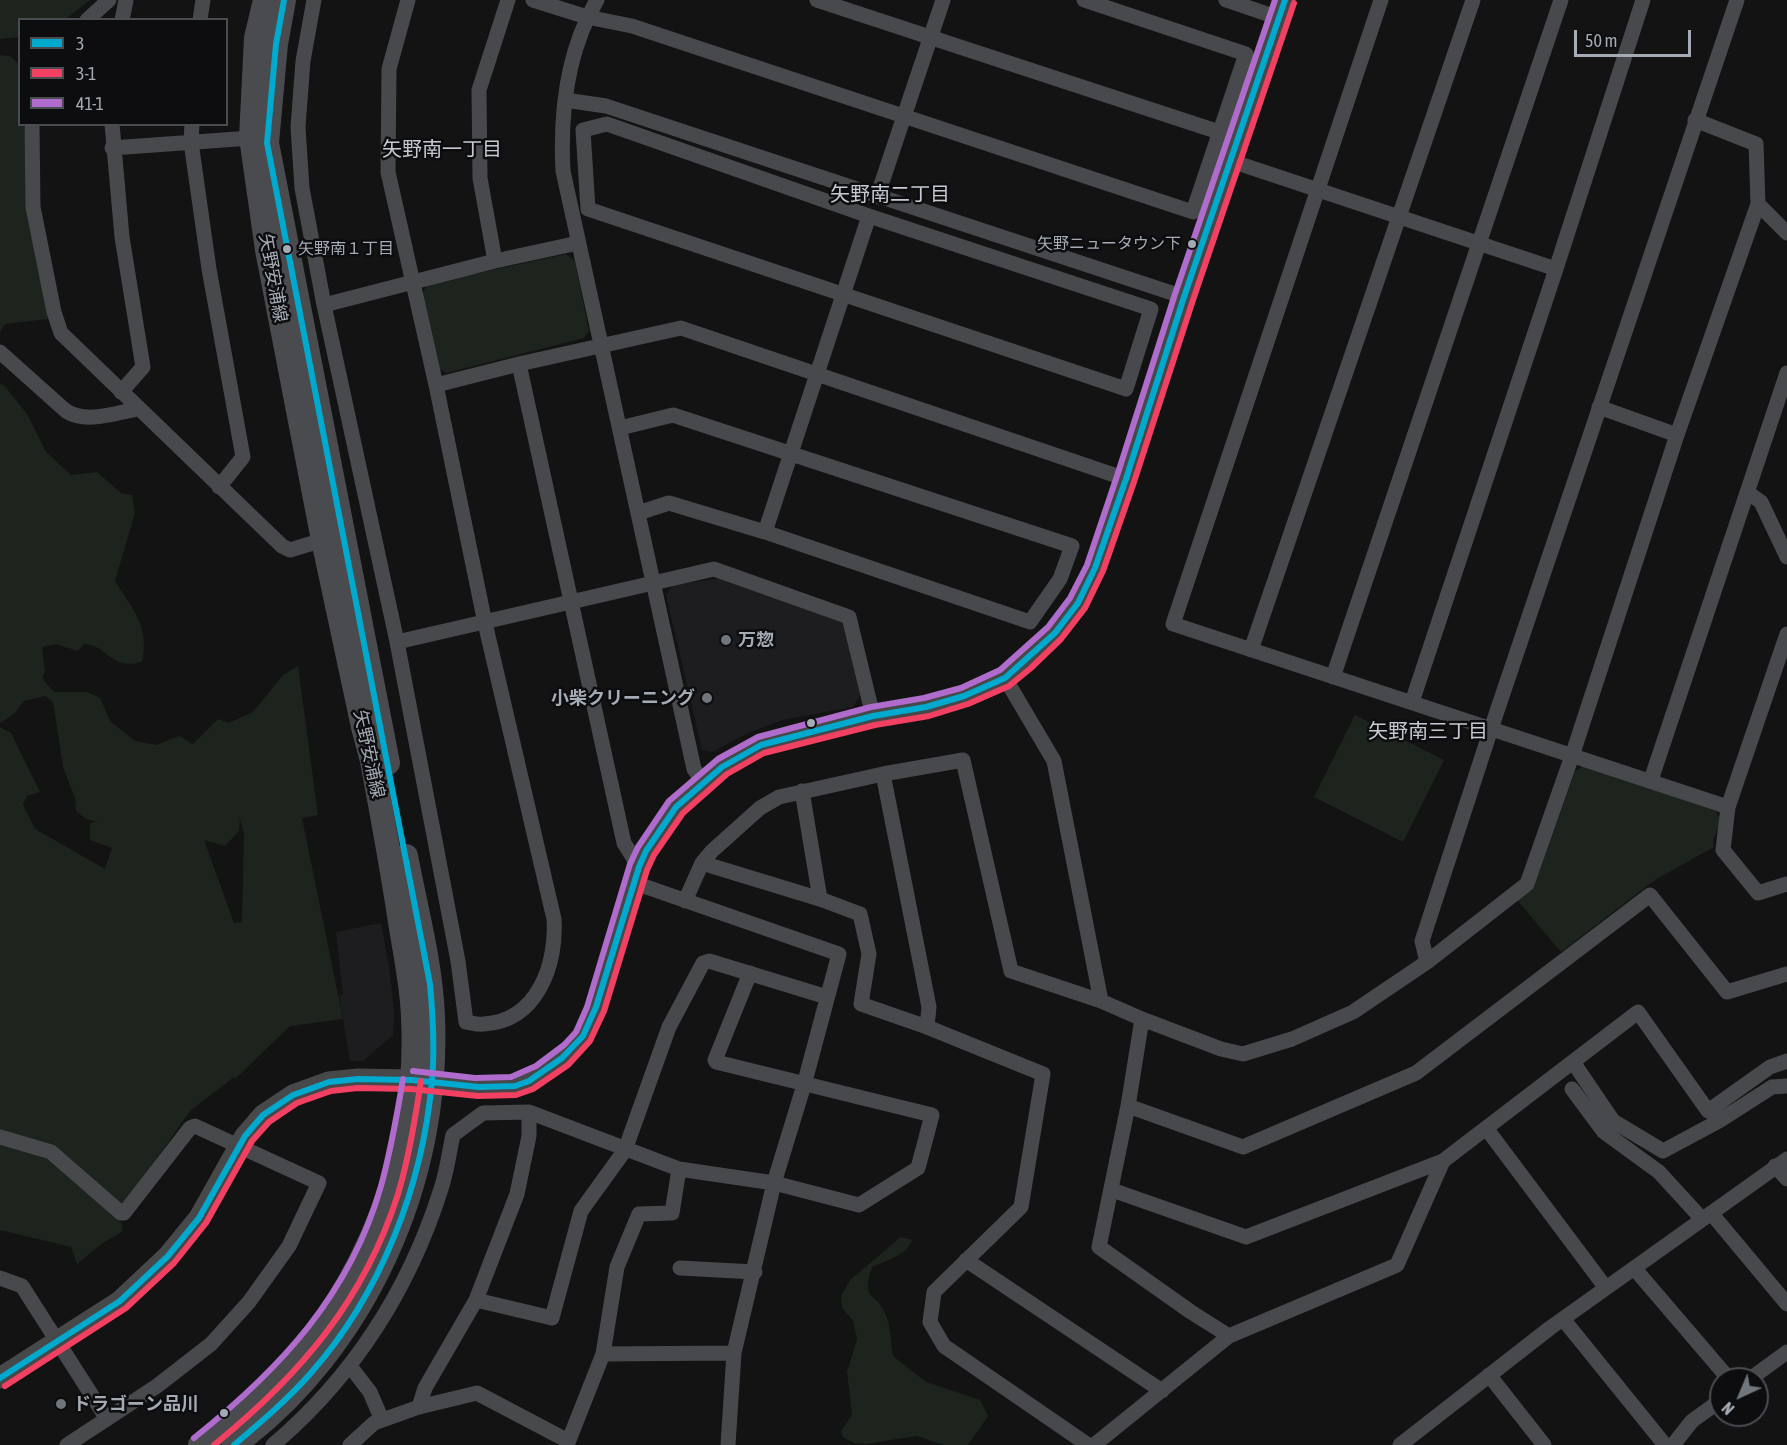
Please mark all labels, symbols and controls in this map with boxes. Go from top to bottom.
legend [18,18,228,126]
scale bar [1577,18,1694,56]
text: 50 m [1585,30,1617,51]
text: 3 [76,33,84,54]
text: 3-1 [76,63,97,84]
text: 41-1 [76,93,104,114]
district label: 矢野南一丁目 [382,138,502,162]
district label: 矢野南二丁目 [830,183,950,207]
street label: 矢野安浦線 [255,232,291,324]
place label: 矢野ニュータウン下 [1037,234,1181,254]
marker: 矢野ニュータウン下 [1186,238,1198,250]
place label: 矢野南１丁目 [298,239,394,259]
marker: 矢野南１丁目 [281,243,293,255]
place label: 万惣 [738,629,774,651]
marker: 万惣 [719,633,733,647]
place label: 小柴クリーニング [551,687,695,709]
marker: 小柴クリーニング [700,691,714,705]
street label: 矢野安浦線 [349,708,389,800]
unlabelled marker [805,717,817,729]
district label: 矢野南三丁目 [1368,720,1488,744]
north arrow [1709,1367,1769,1427]
place label: ドラゴーン品川 [73,1393,199,1415]
marker: ドラゴーン品川 [54,1397,68,1411]
text: N [1718,1399,1738,1418]
unlabelled marker [218,1407,230,1419]

